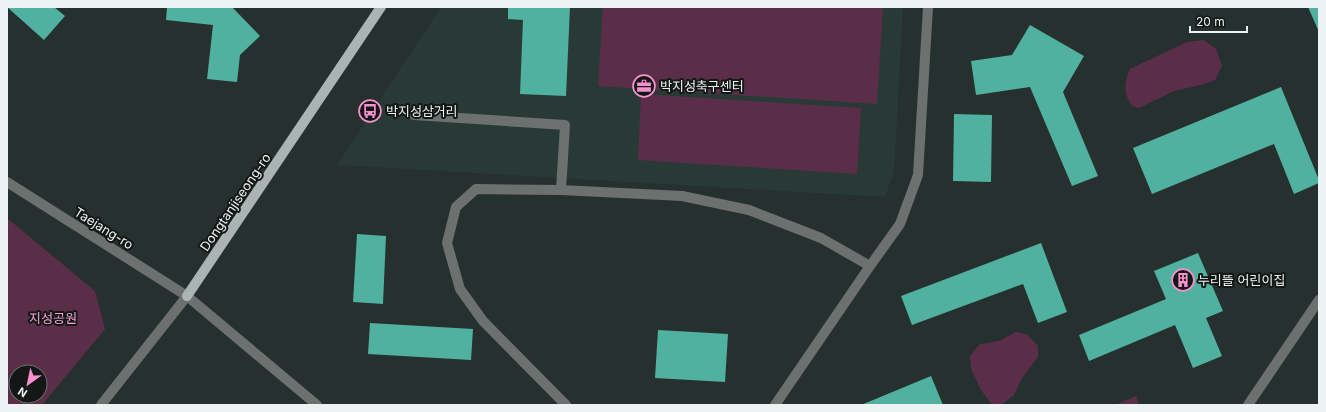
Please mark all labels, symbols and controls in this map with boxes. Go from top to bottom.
scale bar [1190,8,1247,34]
text: 20 m [1196,14,1225,29]
office icon: 박지성축구센터 [631,73,657,99]
place label: 박지성축구센터 [660,78,744,94]
bus stop icon: 박지성삼거리 [357,98,383,124]
place label: 박지성삼거리 [386,103,458,119]
street label: Dongtanjiseong-ro [196,150,274,254]
street label: Taejang-ro [71,203,137,253]
building icon: 누리뜰 어린이집 [1170,267,1196,293]
place label: 누리뜰 어린이집 [1198,272,1285,288]
park label: 지성공원 [29,310,77,326]
north arrow [8,364,48,404]
text: N [15,384,30,401]

